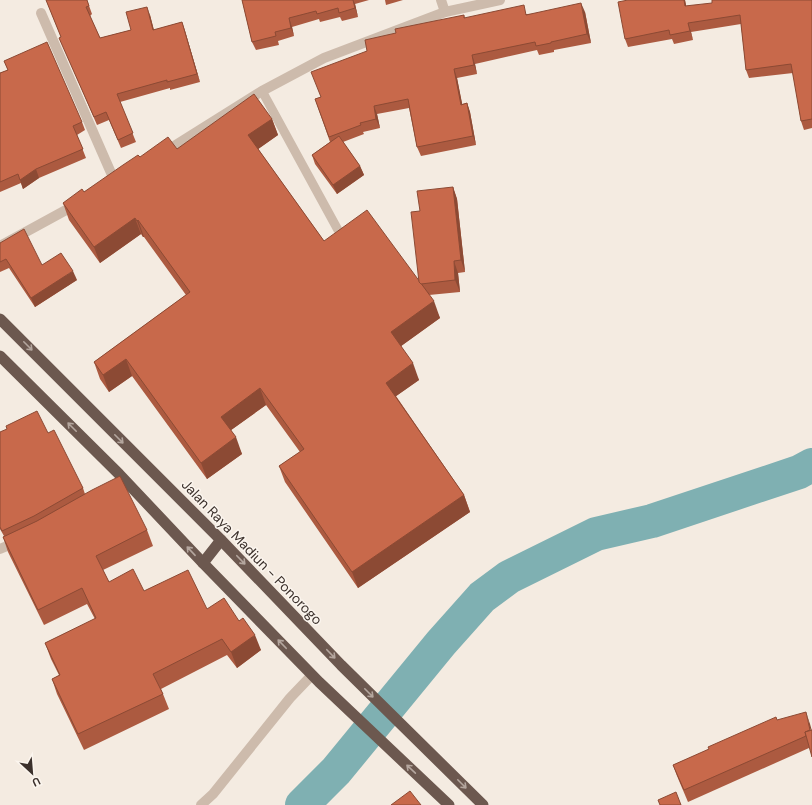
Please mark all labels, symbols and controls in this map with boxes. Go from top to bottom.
one-way arrow [23,341,32,351]
one-way arrow [67,422,77,432]
one-way arrow [114,434,124,444]
street label: Jalan Raya Madiun - Ponorogo [178,476,326,628]
one-way arrow [187,546,196,556]
one-way arrow [236,555,246,565]
one-way arrow [277,639,287,649]
one-way arrow [326,649,336,659]
one-way arrow [364,688,374,698]
north arrow [12,753,52,793]
one-way arrow [406,764,416,773]
text: U [30,774,43,790]
one-way arrow [457,779,467,789]

